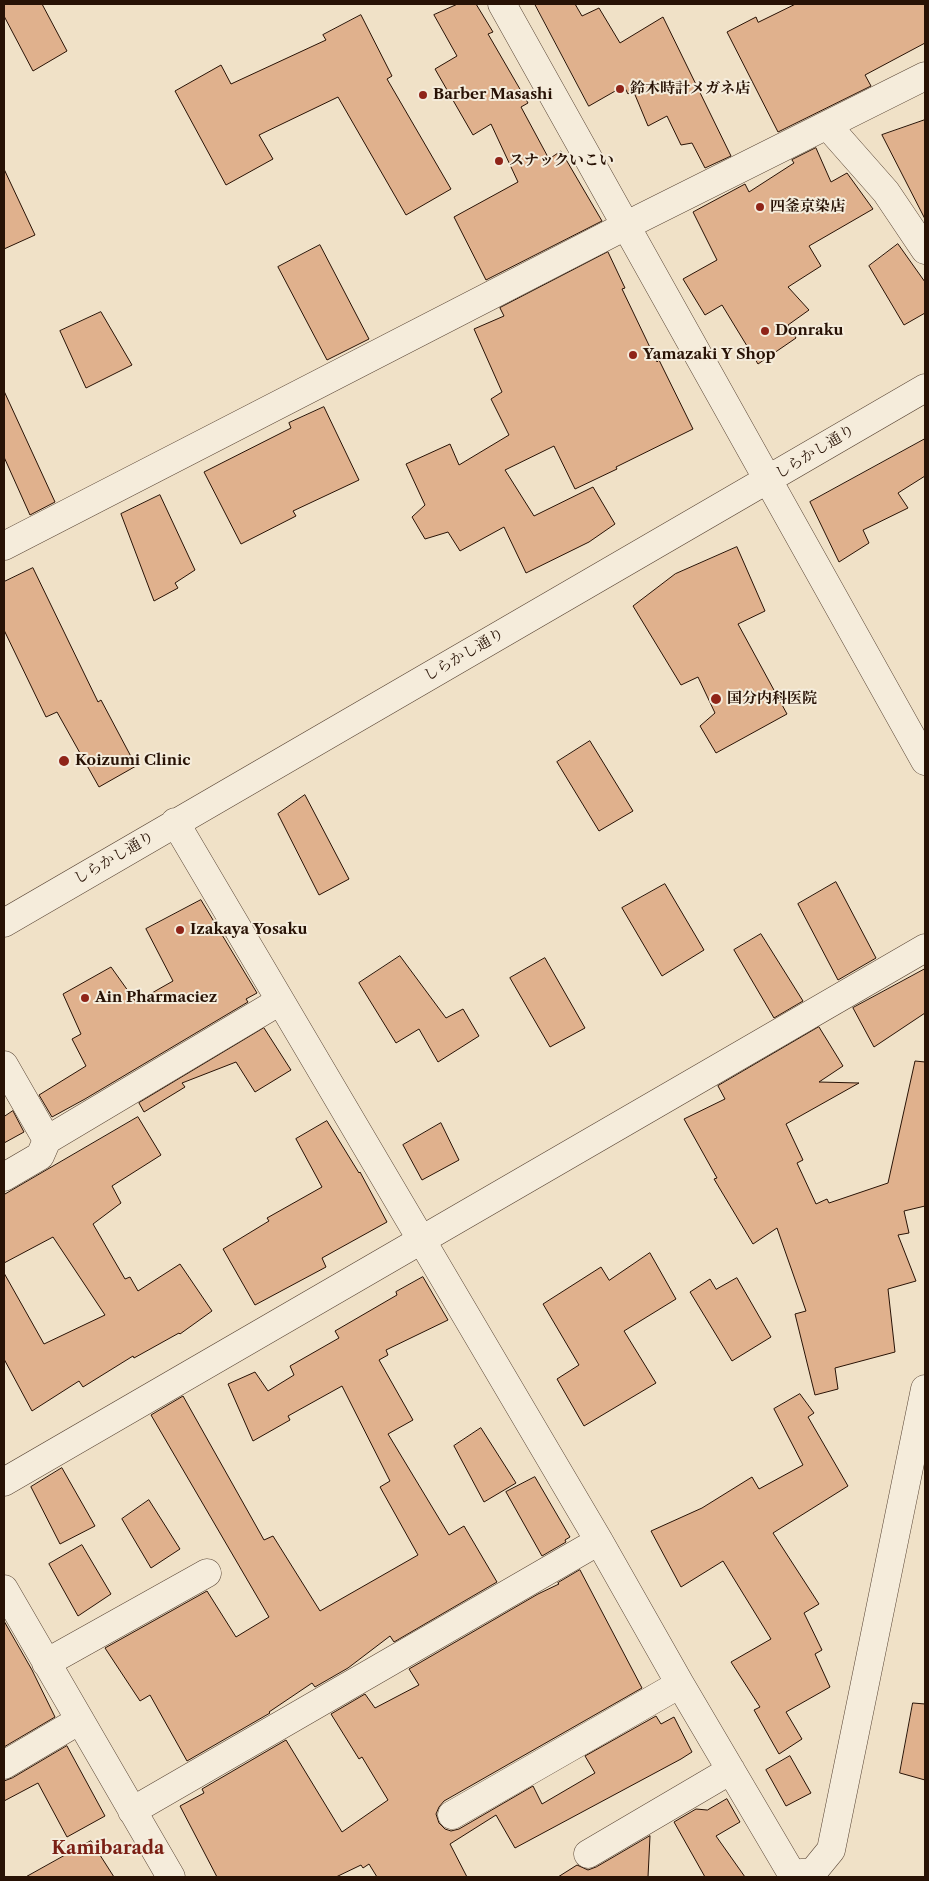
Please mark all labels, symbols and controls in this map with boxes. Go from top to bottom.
place label: 鈴木時計メガネ店 [630,80,750,98]
marker: 鈴木時計メガネ店 [614,83,626,95]
place label: Barber Masashi [433,86,553,104]
marker: Barber Masashi [417,89,429,101]
place label: スナックいこい [509,152,614,170]
marker: スナックいこい [493,155,505,167]
place label: 四釜京染店 [770,198,845,216]
marker: 四釜京染店 [754,201,766,213]
place label: Donraku [775,322,844,340]
marker: Donraku [759,325,771,337]
place label: Yamazaki Y Shop [643,346,775,364]
marker: Yamazaki Y Shop [627,349,639,361]
street label: しらかし通り [772,421,858,483]
street label: しらかし通り [421,625,507,685]
place label: 国分内科医院 [727,690,817,708]
marker: 国分内科医院 [709,692,723,706]
place label: Koizumi Clinic [75,752,191,770]
marker: Koizumi Clinic [57,754,71,768]
street label: しらかし通り [71,828,157,888]
place label: Izakaya Yosaku [190,921,307,939]
marker: Izakaya Yosaku [174,924,186,936]
place label: Ain Pharmaciez [95,989,217,1007]
marker: Ain Pharmaciez [79,992,91,1004]
district label: Kamibarada [52,1838,164,1860]

